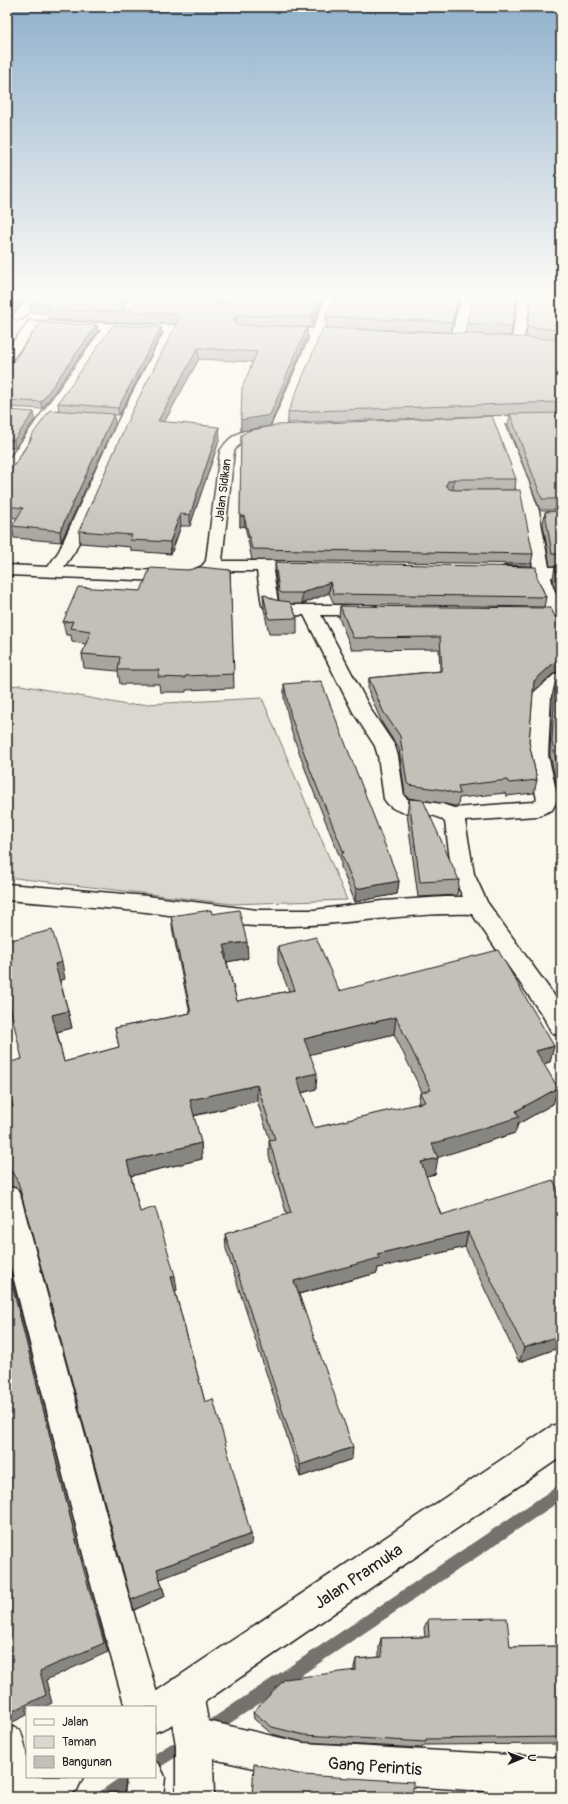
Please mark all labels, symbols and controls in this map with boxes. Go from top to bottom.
street label: Jalan Sidikan [212,458,235,522]
street label: Jalan Pramuka [310,1539,407,1614]
legend [26,1706,156,1778]
text: Jalan [62,1715,88,1730]
text: Taman [62,1735,96,1750]
north arrow [502,1738,542,1778]
street label: Gang Perintis [327,1753,423,1780]
text: U [525,1754,538,1762]
text: Bangunan [62,1755,112,1770]

